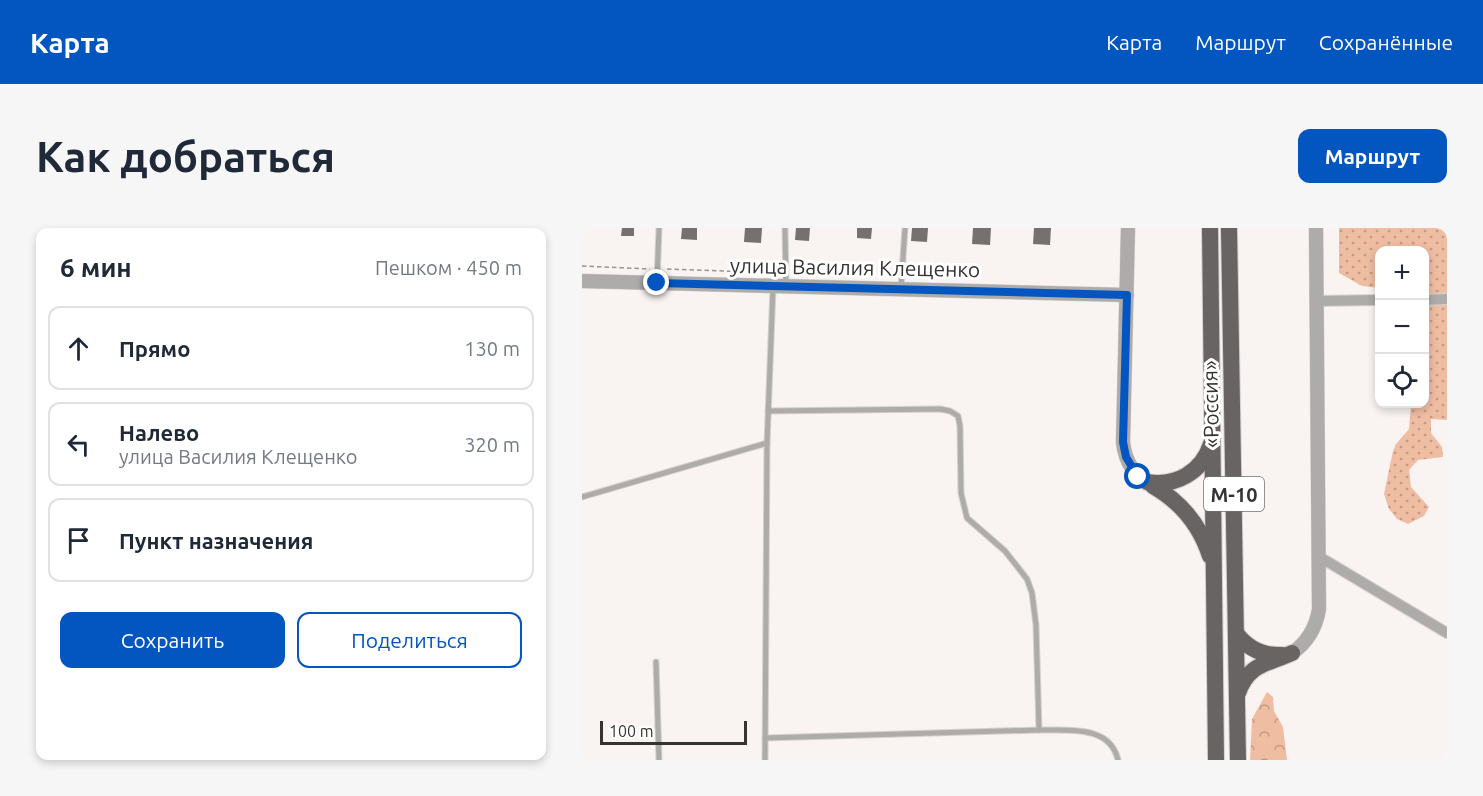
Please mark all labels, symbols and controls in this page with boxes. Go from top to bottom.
text: Карта [30,27,110,58]
text: Карта [1106,30,1162,54]
text: Маршрут [1195,30,1286,54]
text: Сохранённые [1319,30,1453,54]
button: Маршрут [1298,129,1447,183]
text: Как добраться [36,133,335,180]
map controls [1375,246,1429,408]
button: + [1375,246,1429,300]
text: 6 мин [60,253,132,282]
street label: улица Василия Клещенко [730,253,980,281]
text: Пешком · 450 m [375,256,522,279]
route end [643,269,669,295]
button: − [1375,300,1429,354]
icon: ahead [62,332,95,365]
text: Прямо [119,336,190,361]
text: 130 m [464,337,520,360]
button: locate [1375,354,1429,408]
street label: «Россия» [1197,360,1223,448]
text: Налево [119,420,199,445]
icon: left [62,428,95,461]
text: 320 m [464,433,520,456]
text: улица Василия Клещенко [119,445,357,468]
route start [1124,463,1150,489]
road number: М-10 [1204,477,1264,511]
icon: arrive [62,524,95,557]
text: Пункт назначения [119,528,313,553]
button: Сохранить [60,612,285,668]
button: Поделиться [297,612,522,668]
scale bar [600,718,747,746]
text: 100 m [609,722,654,740]

